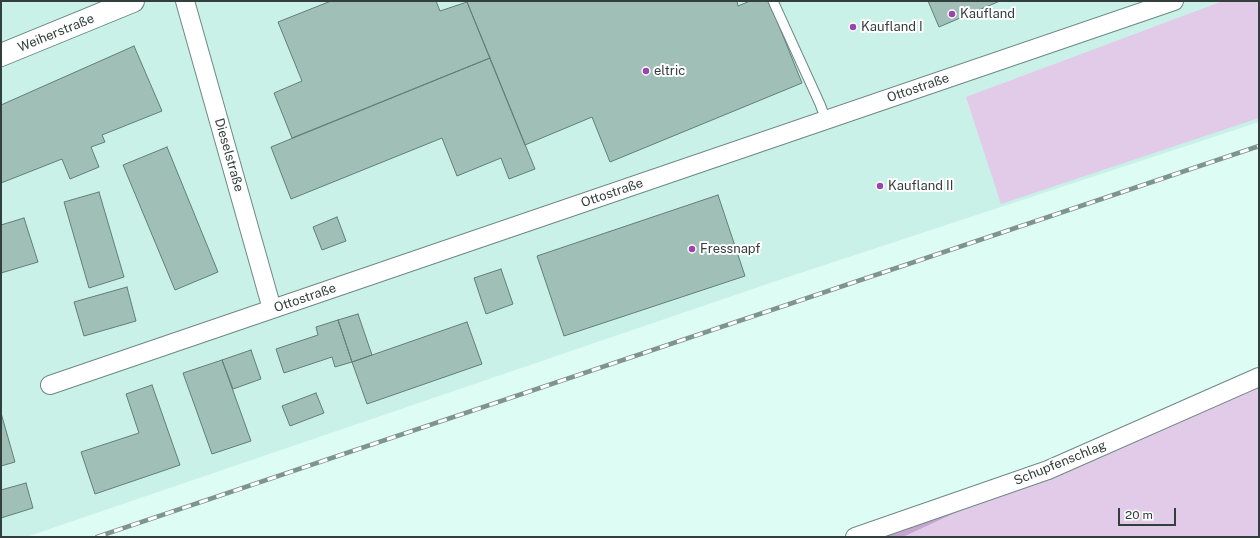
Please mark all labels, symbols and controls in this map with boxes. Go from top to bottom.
place label: Kaufland [960,6,1015,22]
marker: Kaufland [947,9,957,19]
street label: Weiherstraße [16,11,96,55]
place label: Kaufland I [861,19,923,35]
marker: Kaufland I [848,22,858,32]
place label: eltric [654,63,685,79]
marker: eltric [641,66,651,76]
street label: Ottostraße [885,70,951,106]
street label: Dieselstraße [211,116,247,194]
street label: Ottostraße [579,175,645,211]
place label: Kaufland II [888,178,953,194]
marker: Kaufland II [875,181,885,191]
place label: Fressnapf [700,241,760,257]
marker: Fressnapf [687,244,697,254]
street label: Ottostraße [272,280,338,316]
street label: Schupfenschlag [1011,437,1109,489]
scale bar [1120,500,1178,526]
text: 20 m [1125,508,1153,522]

